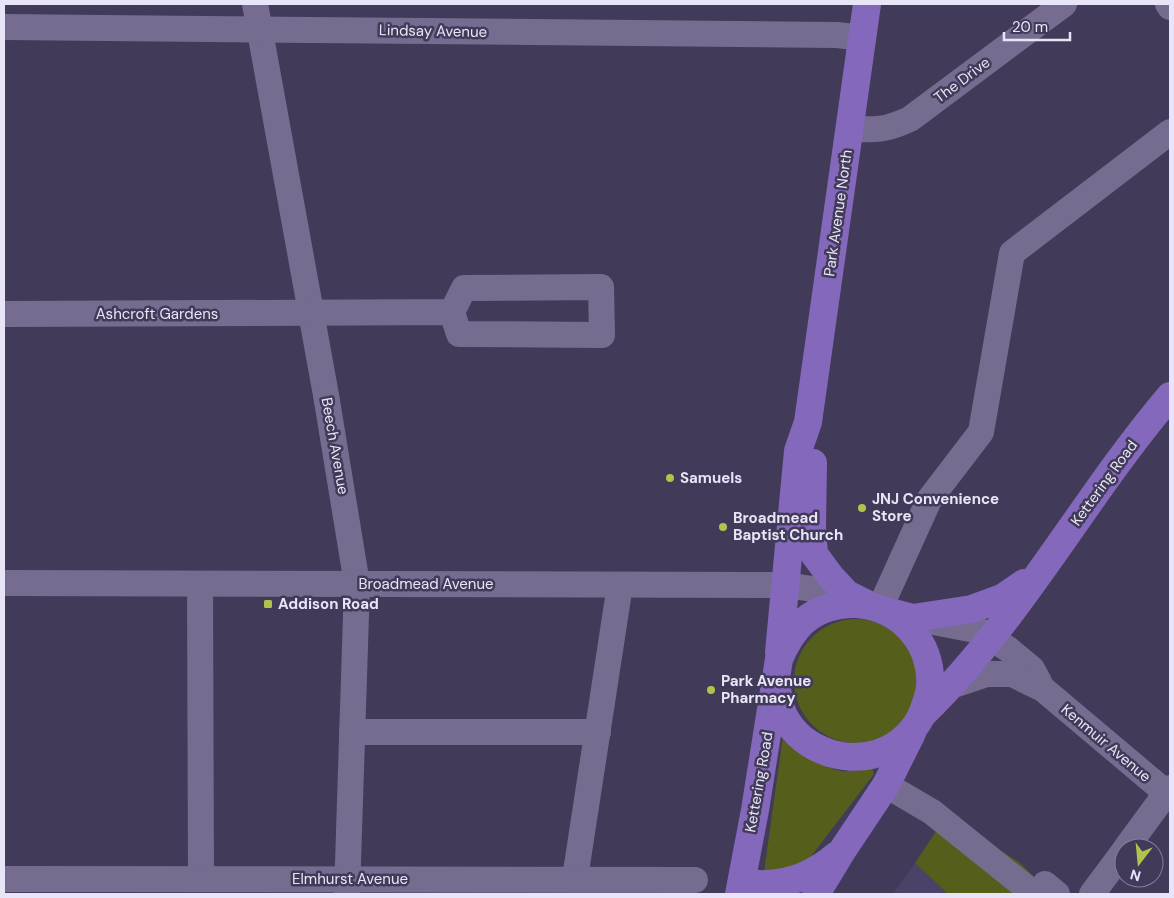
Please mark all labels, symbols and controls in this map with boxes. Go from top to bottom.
scale bar [1004,10,1070,42]
text: 20 m [1012,17,1048,37]
street label: Lindsay Avenue [379,20,487,42]
street label: The Drive [930,52,994,108]
street label: Park Avenue North [819,148,857,278]
street label: Ashcroft Gardens [96,304,218,324]
street label: Beech Avenue [317,396,353,496]
street label: Kettering Road [1066,436,1142,530]
place label: Samuels [680,468,742,488]
marker: Samuels [664,472,676,484]
place label: JNJ Convenience Store [872,489,999,526]
marker: JNJ Convenience Store [856,502,868,514]
place label: Broadmead Baptist Church [733,508,843,545]
marker: Broadmead Baptist Church [717,521,729,533]
street label: Broadmead Avenue [358,574,494,594]
place label: Addison Road [278,594,379,614]
marker: Addison Road [262,598,274,610]
place label: Park Avenue Pharmacy [721,671,811,708]
marker: Park Avenue Pharmacy [705,684,717,696]
street label: Kenmuir Avenue [1057,700,1155,786]
street label: Kettering Road [740,730,778,834]
north arrow [1114,838,1164,888]
text: N [1128,865,1143,886]
street label: Elmhurst Avenue [292,869,408,889]

